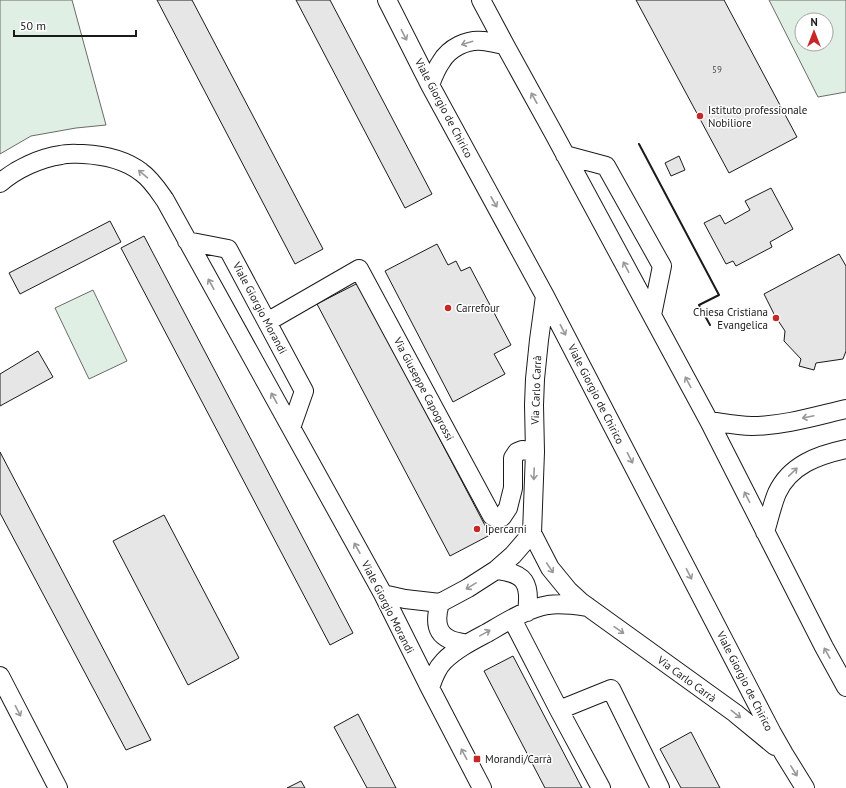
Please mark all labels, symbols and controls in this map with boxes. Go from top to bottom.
scale bar [14,12,136,38]
north arrow [794,12,834,52]
text: N [810,15,818,29]
text: 50 m [20,18,46,33]
one-way arrow [401,28,409,40]
one-way arrow [460,40,473,47]
street label: Viale Giorgio de Chirico [411,55,476,160]
house number: 59 [712,64,722,75]
one-way arrow [530,92,538,104]
place label: Istituto professionale Nobiliore [708,103,808,130]
marker: Istituto professionale Nobiliore [695,111,705,121]
one-way arrow [138,169,148,178]
one-way arrow [491,196,499,208]
street label: Viale Giorgio Morandi [229,259,290,356]
one-way arrow [622,261,629,273]
one-way arrow [207,278,215,290]
place label: Carrefour [456,301,500,315]
marker: Carrefour [443,303,453,313]
place label: Chiesa Cristiana Evangelica [693,305,768,332]
marker: Chiesa Cristiana Evangelica [771,313,781,323]
one-way arrow [560,324,568,336]
street label: Via Giuseppe Capogrossi [390,334,457,443]
street label: Viale Giorgio de Chirico [564,341,627,446]
street label: Via Carlo Carrà [528,355,544,426]
one-way arrow [684,376,691,388]
one-way arrow [270,392,278,404]
one-way arrow [802,414,815,422]
one-way arrow [626,452,634,464]
one-way arrow [531,467,538,480]
one-way arrow [788,468,798,477]
one-way arrow [743,491,750,503]
place label: Ipercarni [485,522,527,536]
marker: Ipercarni [472,524,482,534]
one-way arrow [353,542,361,554]
street label: Viale Giorgio Morandi [358,557,417,656]
one-way arrow [546,562,554,573]
one-way arrow [686,567,694,579]
one-way arrow [465,582,477,590]
one-way arrow [614,626,625,634]
street label: Viale Giorgio de Chirico [713,628,776,733]
one-way arrow [479,629,491,637]
one-way arrow [823,647,831,659]
street label: Via Carlo Carrà [654,652,719,705]
one-way arrow [15,705,22,717]
one-way arrow [731,710,742,718]
one-way arrow [460,748,467,760]
place label: Morandi/Carrà [485,752,552,766]
marker: Morandi/Carrà [472,754,482,764]
one-way arrow [790,765,798,776]

